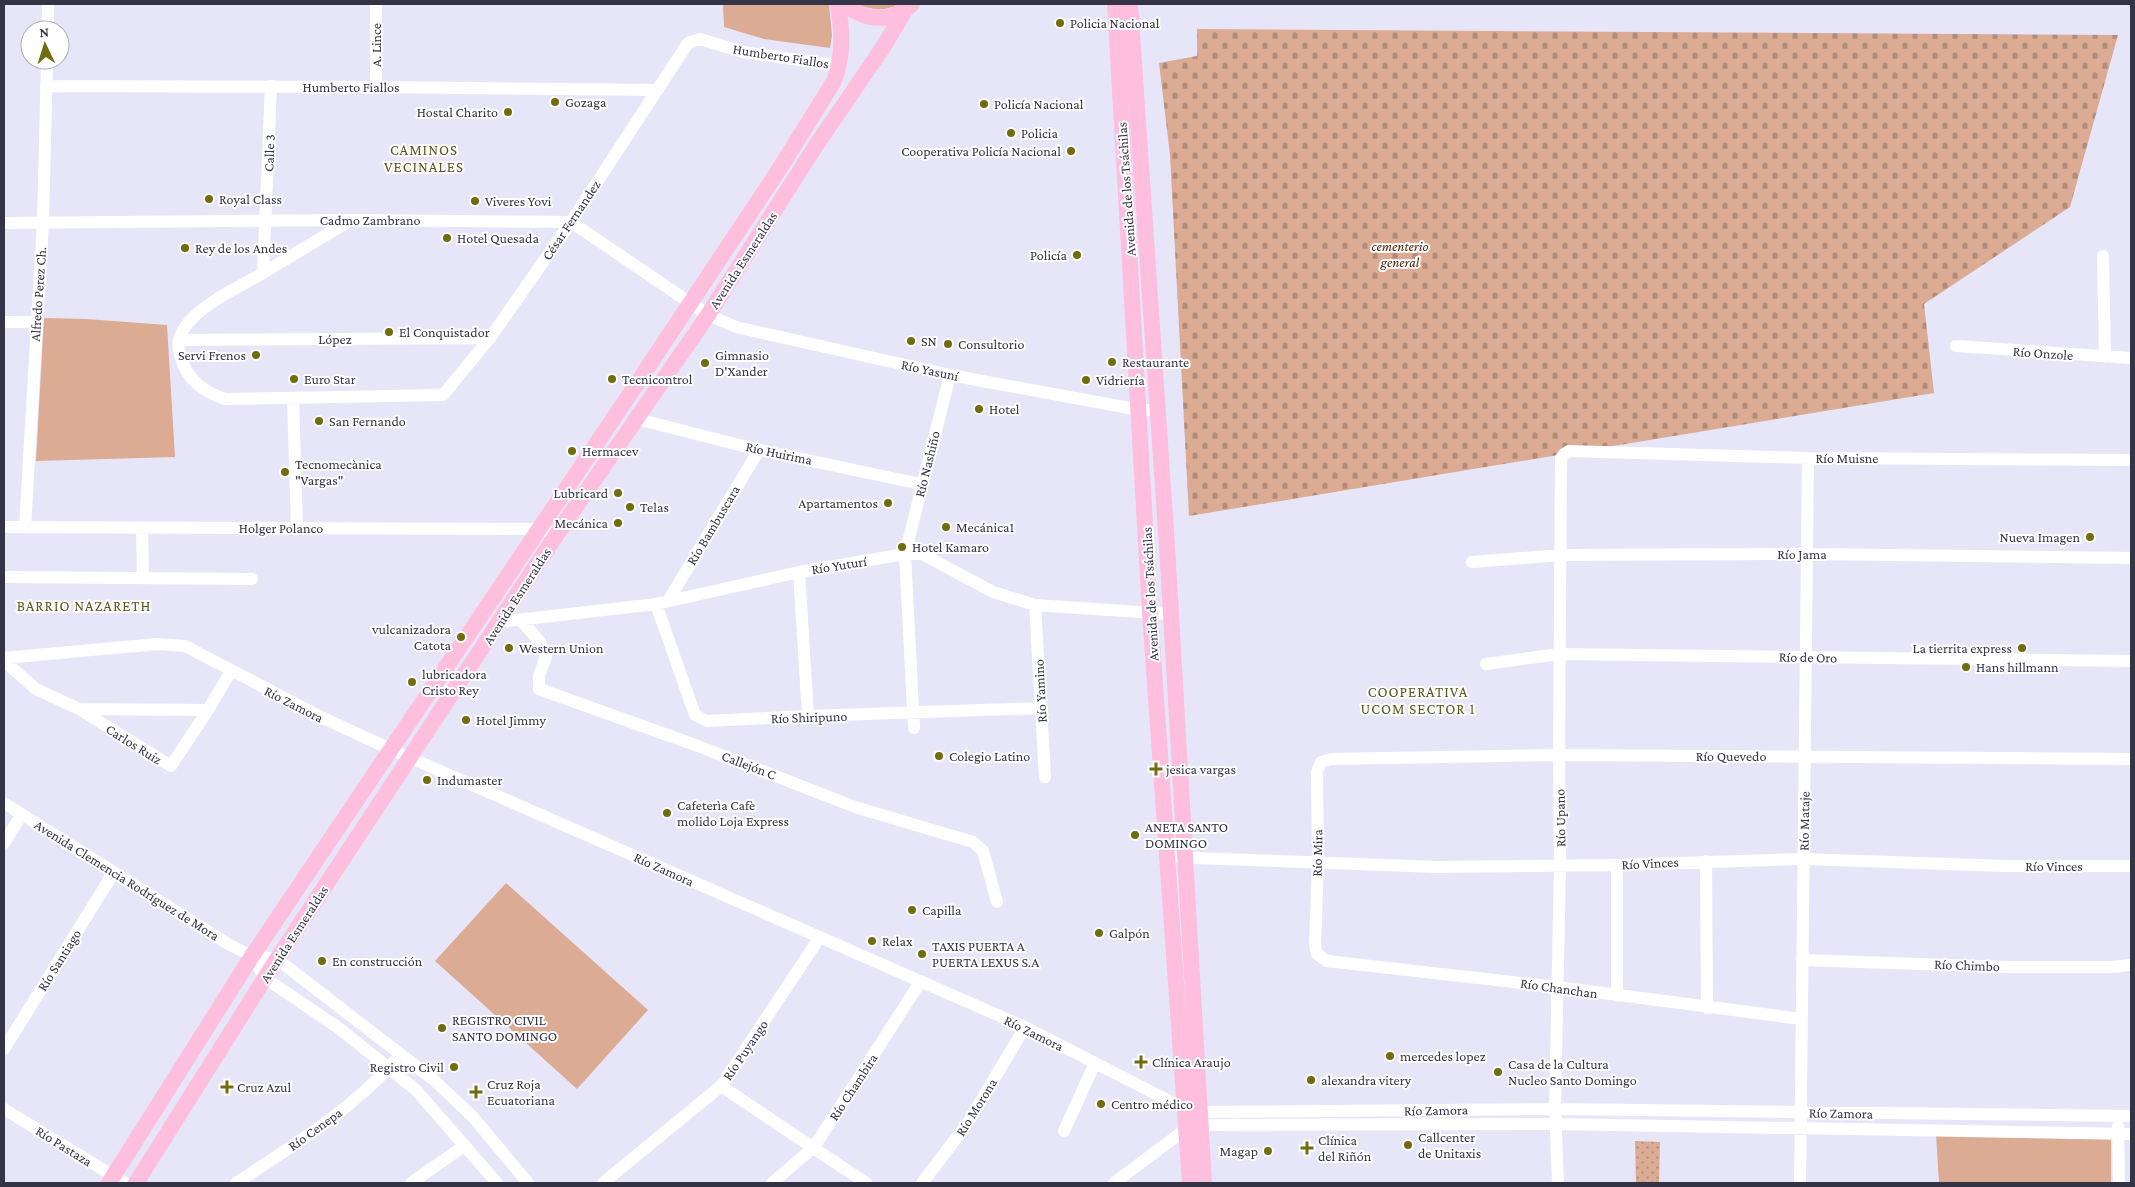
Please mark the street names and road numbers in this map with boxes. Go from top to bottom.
street label: A. Lince [368,23,384,67]
street label: Humberto Fiallos [732,41,830,71]
street label: Humberto Fiallos [302,79,400,95]
street label: Avenida de los Tsáchilas [1113,121,1139,257]
street label: Calle 3 [260,134,278,172]
street label: César Fernandez [538,177,604,263]
street label: Avenida Esmeraldas [706,208,780,312]
street label: Cadmo Zambrano [320,212,420,228]
street label: Alfredo Perez Ch. [27,246,49,342]
street label: López [318,331,352,347]
street label: Río Onzole [2012,343,2074,363]
street label: Río Yasuní [900,356,960,384]
street label: Río Nashiño [911,429,943,499]
street label: Río Huirima [744,438,814,468]
street label: Río Muisne [1816,450,1878,466]
street label: Río Bambuscara [683,482,743,568]
street label: Holger Polanco [239,520,323,536]
street label: Avenida de los Tsáchilas [1138,527,1162,661]
street label: Avenida Esmeraldas [480,544,554,648]
street label: Río Jama [1777,546,1827,562]
street label: Río Yuturí [810,553,868,577]
street label: Río de Oro [1779,648,1837,666]
street label: Río Yamino [1030,659,1050,723]
street label: Río Zamora [262,682,327,726]
street label: Río Shiripuno [770,708,848,726]
street label: Carlos Ruiz [103,721,165,767]
street label: Callejón C [719,747,778,784]
street label: Río Quevedo [1696,748,1766,764]
street label: Río Upano [1551,789,1569,847]
street label: Río Mataje [1795,791,1814,851]
street label: Avenida Clemencia Rodríguez de Mora [32,816,223,944]
street label: Río Mira [1309,829,1325,877]
street label: Río Zamora [631,849,697,890]
street label: Río Vinces [1621,854,1679,872]
street label: Río Vinces [2025,858,2083,874]
street label: Avenida Esmeraldas [257,882,331,986]
street label: Río Santiago [34,926,84,994]
street label: Río Chimbo [1934,956,2000,974]
street label: Río Chanchan [1519,975,1599,1001]
street label: Río Zamora [1002,1012,1067,1054]
street label: Río Puyango [719,1017,771,1083]
street label: Río Chambira [825,1050,881,1123]
street label: Río Morona [952,1075,1000,1139]
street label: Río Zamora [1404,1101,1469,1119]
street label: Río Cenepa [285,1104,346,1154]
street label: Río Zamora [1809,1104,1874,1122]
street label: Río Pastaza [33,1122,95,1170]

